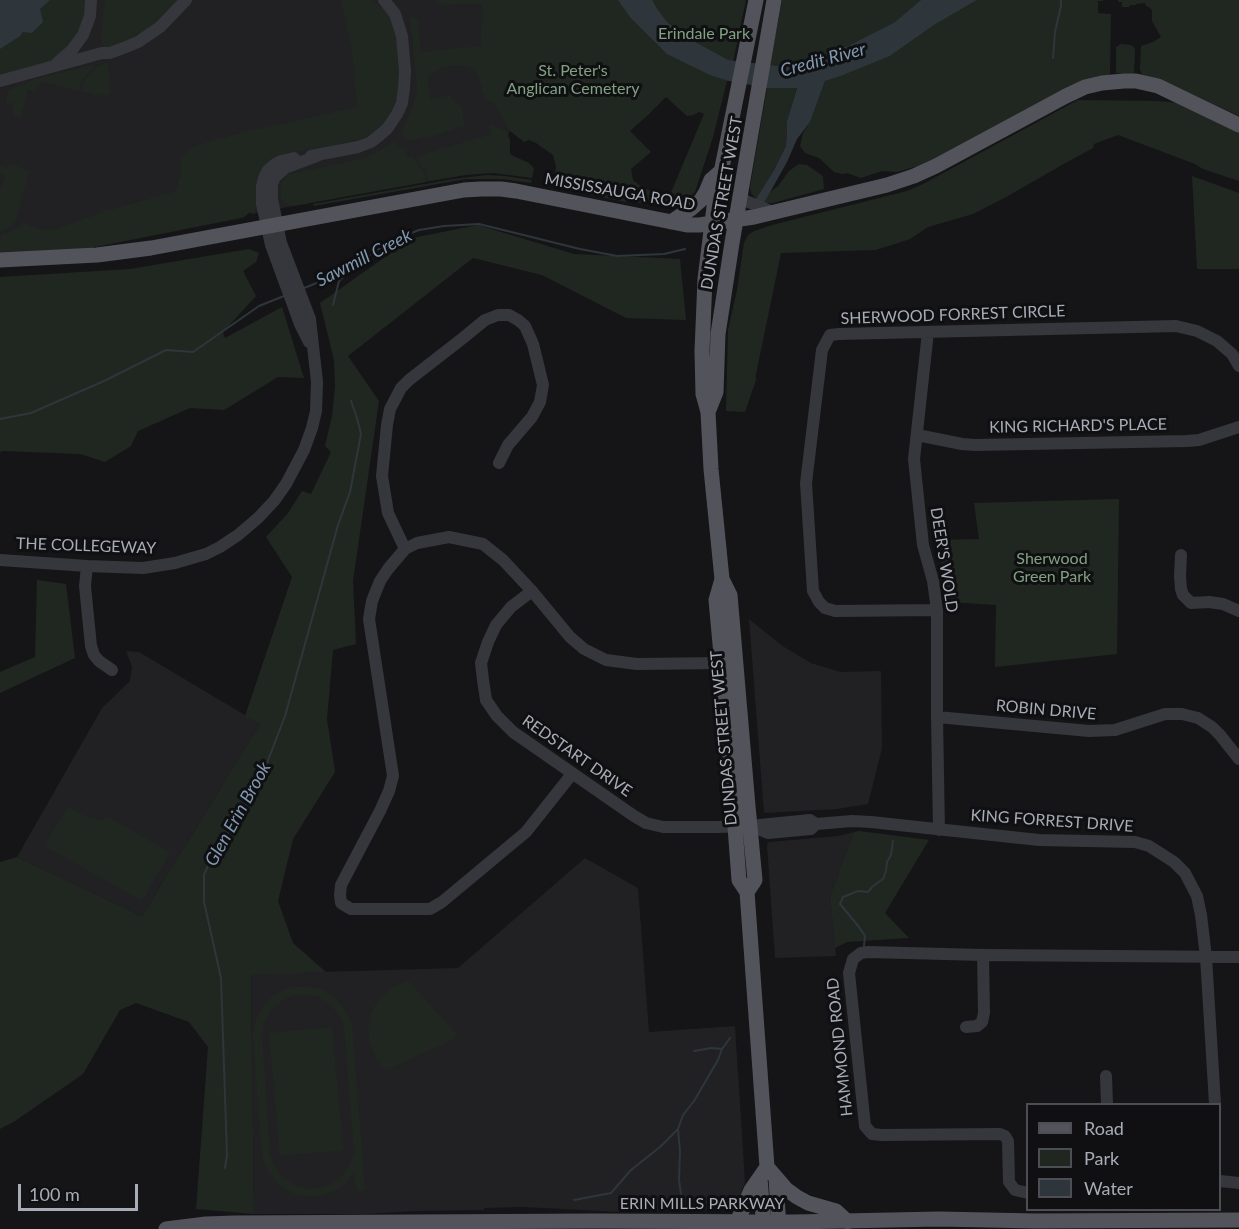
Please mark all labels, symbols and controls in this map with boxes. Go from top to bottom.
park label: Erindale Park [658,24,750,44]
water label: Credit River [778,38,868,82]
park label: St. Peter's Anglican Cemetery [506,61,640,99]
street label: DUNDAS STREET WEST [697,115,747,291]
street label: MISSISSAUGA ROAD [543,169,697,215]
water label: Sawmill Creek [312,225,416,291]
street label: SHERWOOD FORREST CIRCLE [840,301,1066,329]
street label: KING RICHARD'S PLACE [989,415,1167,437]
street label: DEER'S WOLD [926,506,962,614]
street label: THE COLLEGEWAY [16,534,156,558]
park label: Sherwood Green Park [1013,549,1091,587]
street label: DUNDAS STREET WEST [707,650,741,826]
street label: ROBIN DRIVE [995,696,1097,724]
street label: REDSTART DRIVE [519,711,635,801]
water label: Glen Erin Brook [201,758,275,870]
street label: KING FORREST DRIVE [970,806,1134,836]
street label: HAMMOND ROAD [823,977,857,1117]
legend [1026,1103,1221,1211]
text: Road [1084,1117,1124,1139]
text: Park [1084,1147,1119,1169]
scale bar [21,1172,141,1210]
text: Water [1084,1177,1133,1199]
text: 100 m [29,1183,80,1205]
street label: ERIN MILLS PARKWAY [620,1194,784,1214]

